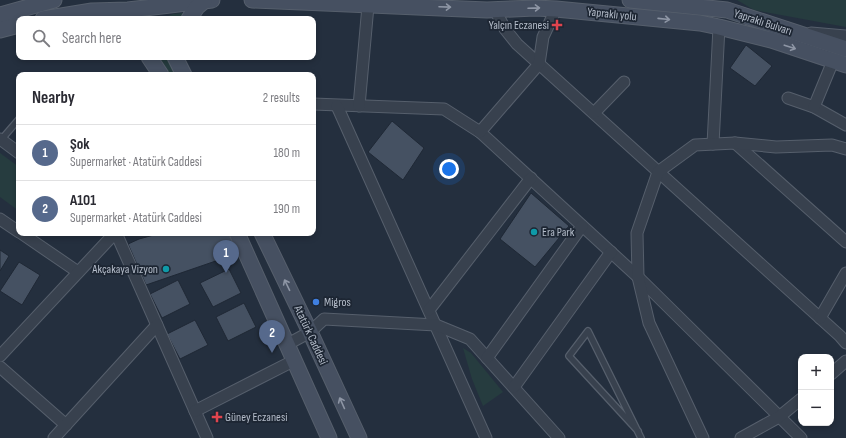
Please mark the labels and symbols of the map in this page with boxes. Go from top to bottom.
one-way arrow [438,4,451,11]
street label: Yapraklı yolu [586,4,637,25]
one-way arrow [527,5,540,12]
street label: Yapraklı Bulvarı [732,6,794,39]
one-way arrow [657,16,670,23]
place label: Yalçın Eczanesi [489,18,549,33]
marker: Yalçın Eczanesi [552,20,562,30]
one-way arrow [784,43,796,51]
your location [439,159,459,179]
place label: Era Park [542,225,575,240]
marker: Era Park [529,227,539,237]
pin: 1 [213,240,239,273]
place label: Akçakaya Vizyon [91,262,158,277]
marker: Akçakaya Vizyon [161,264,171,274]
one-way arrow [283,279,290,291]
place label: Migros [324,295,351,310]
marker: Migros [311,297,321,307]
street label: Atatürk Caddesi [290,302,331,367]
pin: 2 [259,320,285,353]
one-way arrow [338,397,345,409]
place label: Güney Eczanesi [225,410,287,425]
marker: Güney Eczanesi [212,412,222,422]

